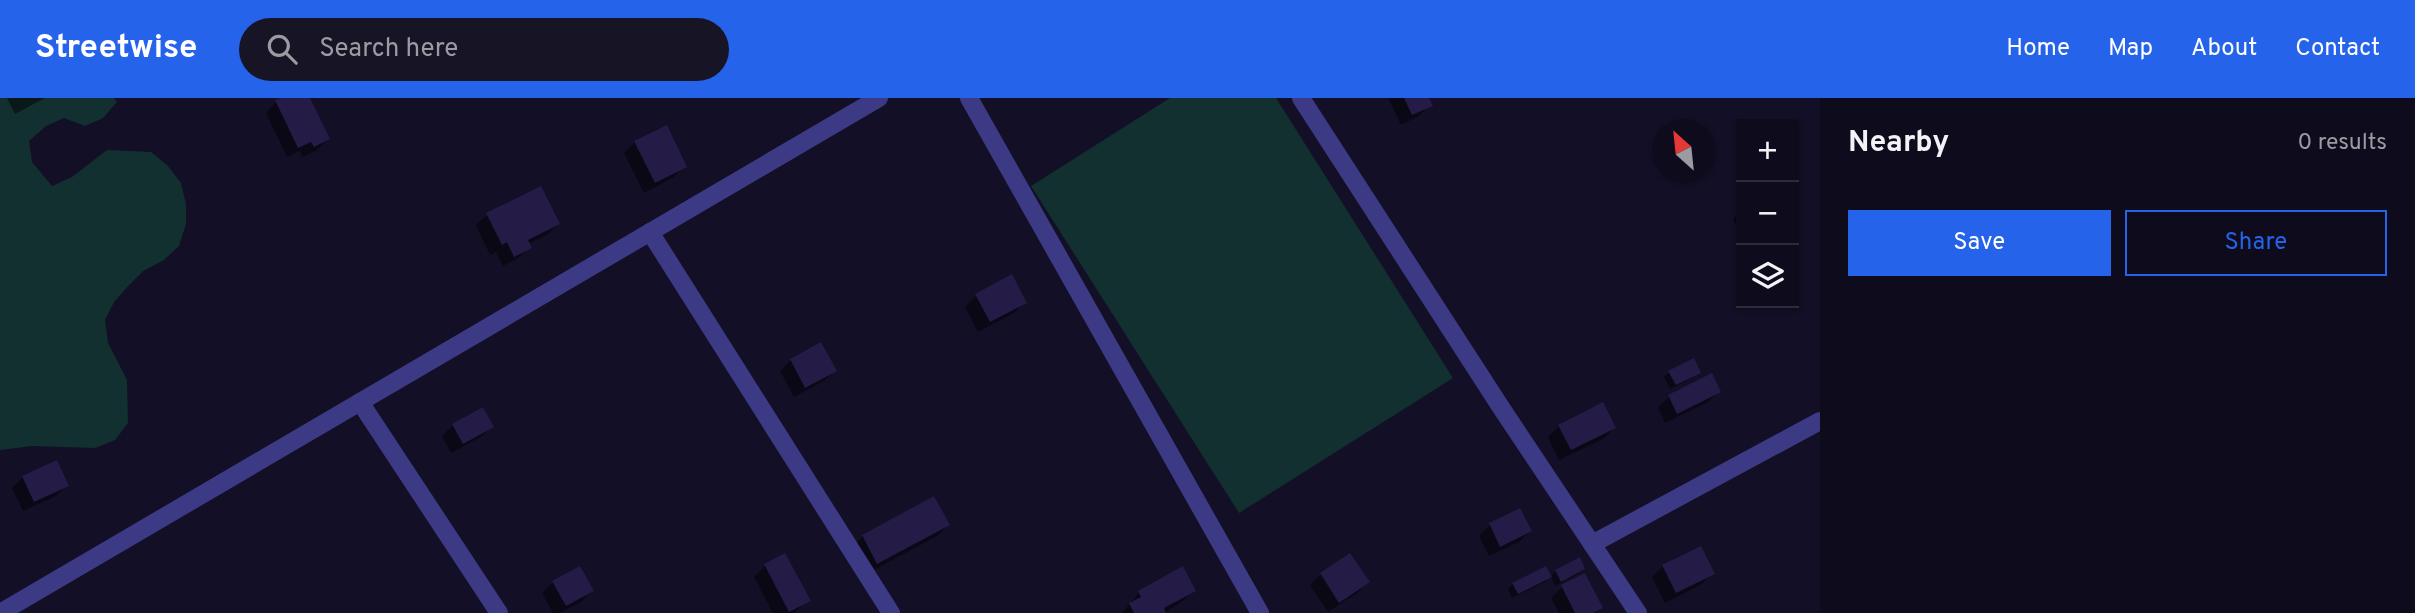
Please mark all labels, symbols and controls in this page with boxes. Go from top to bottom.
search box [239,18,729,81]
text: Streetwise [35,28,197,70]
icon: search [263,30,301,68]
text: Search here [319,33,458,66]
text: Home [2006,34,2070,64]
text: Map [2108,34,2153,64]
text: About [2191,34,2257,64]
text: Contact [2295,34,2380,64]
north arrow [1652,119,1715,182]
map controls [1736,119,1799,308]
button: + [1736,119,1799,182]
text: Nearby [1848,125,1949,162]
text: 0 results [2298,129,2387,158]
button: − [1736,182,1799,245]
button: Save [1848,210,2111,276]
button: Share [2125,210,2387,276]
button: layers [1736,245,1799,308]

